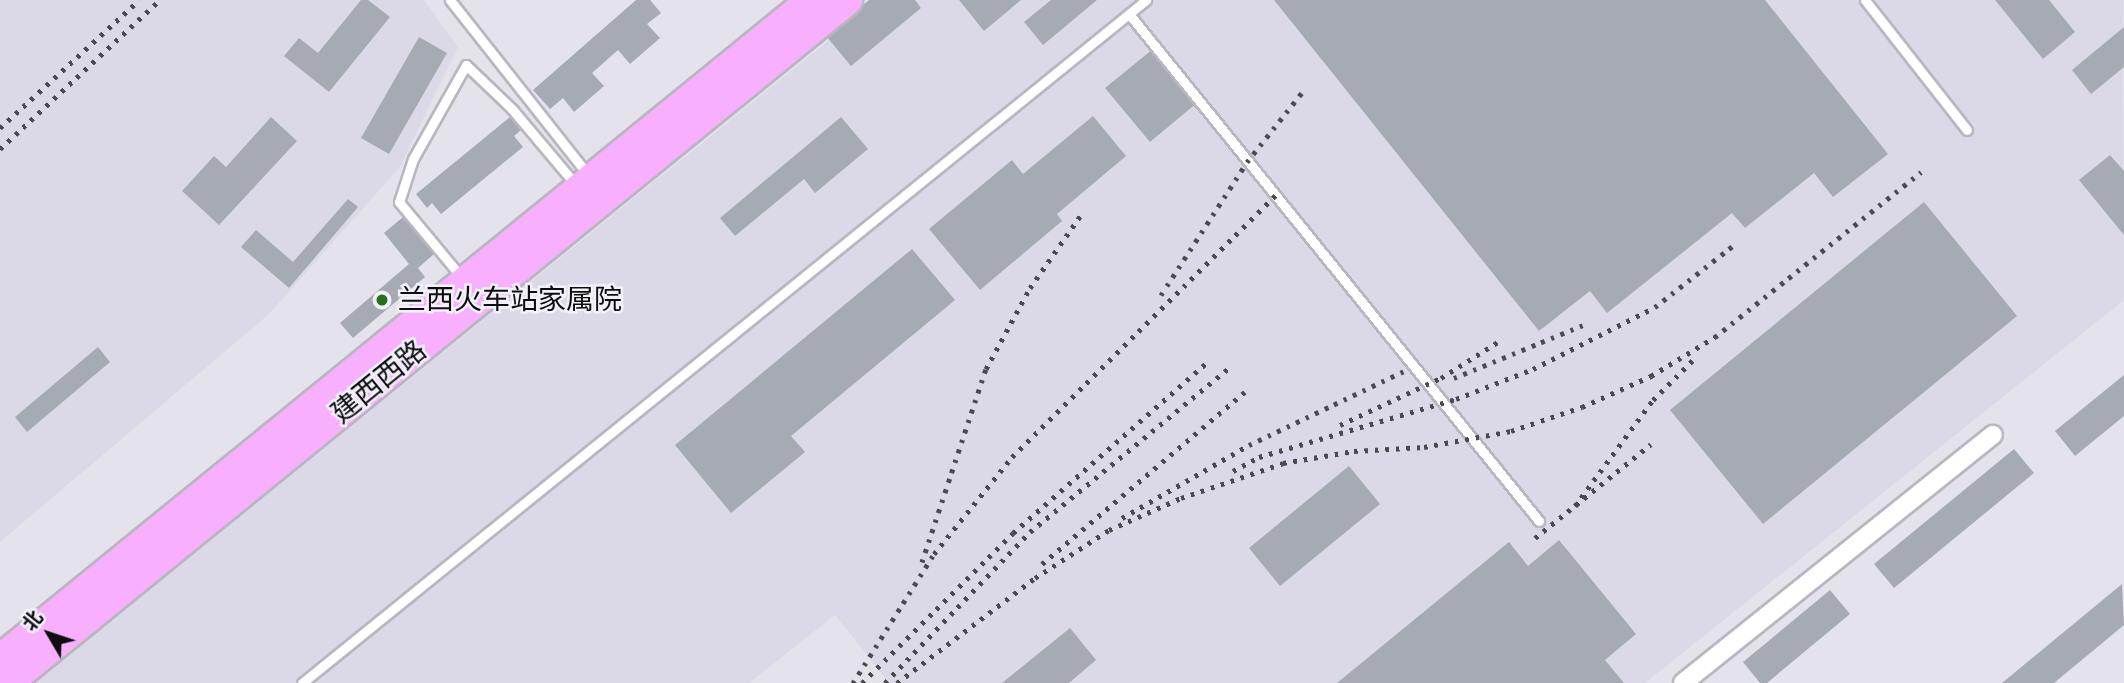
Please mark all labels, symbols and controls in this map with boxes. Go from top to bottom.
place label: 兰西火车站家属院 [398,283,622,317]
marker: 兰西火车站家属院 [372,290,392,310]
street label: 建西西路 [325,334,433,430]
north arrow [14,599,84,669]
text: 北 [16,605,49,636]

